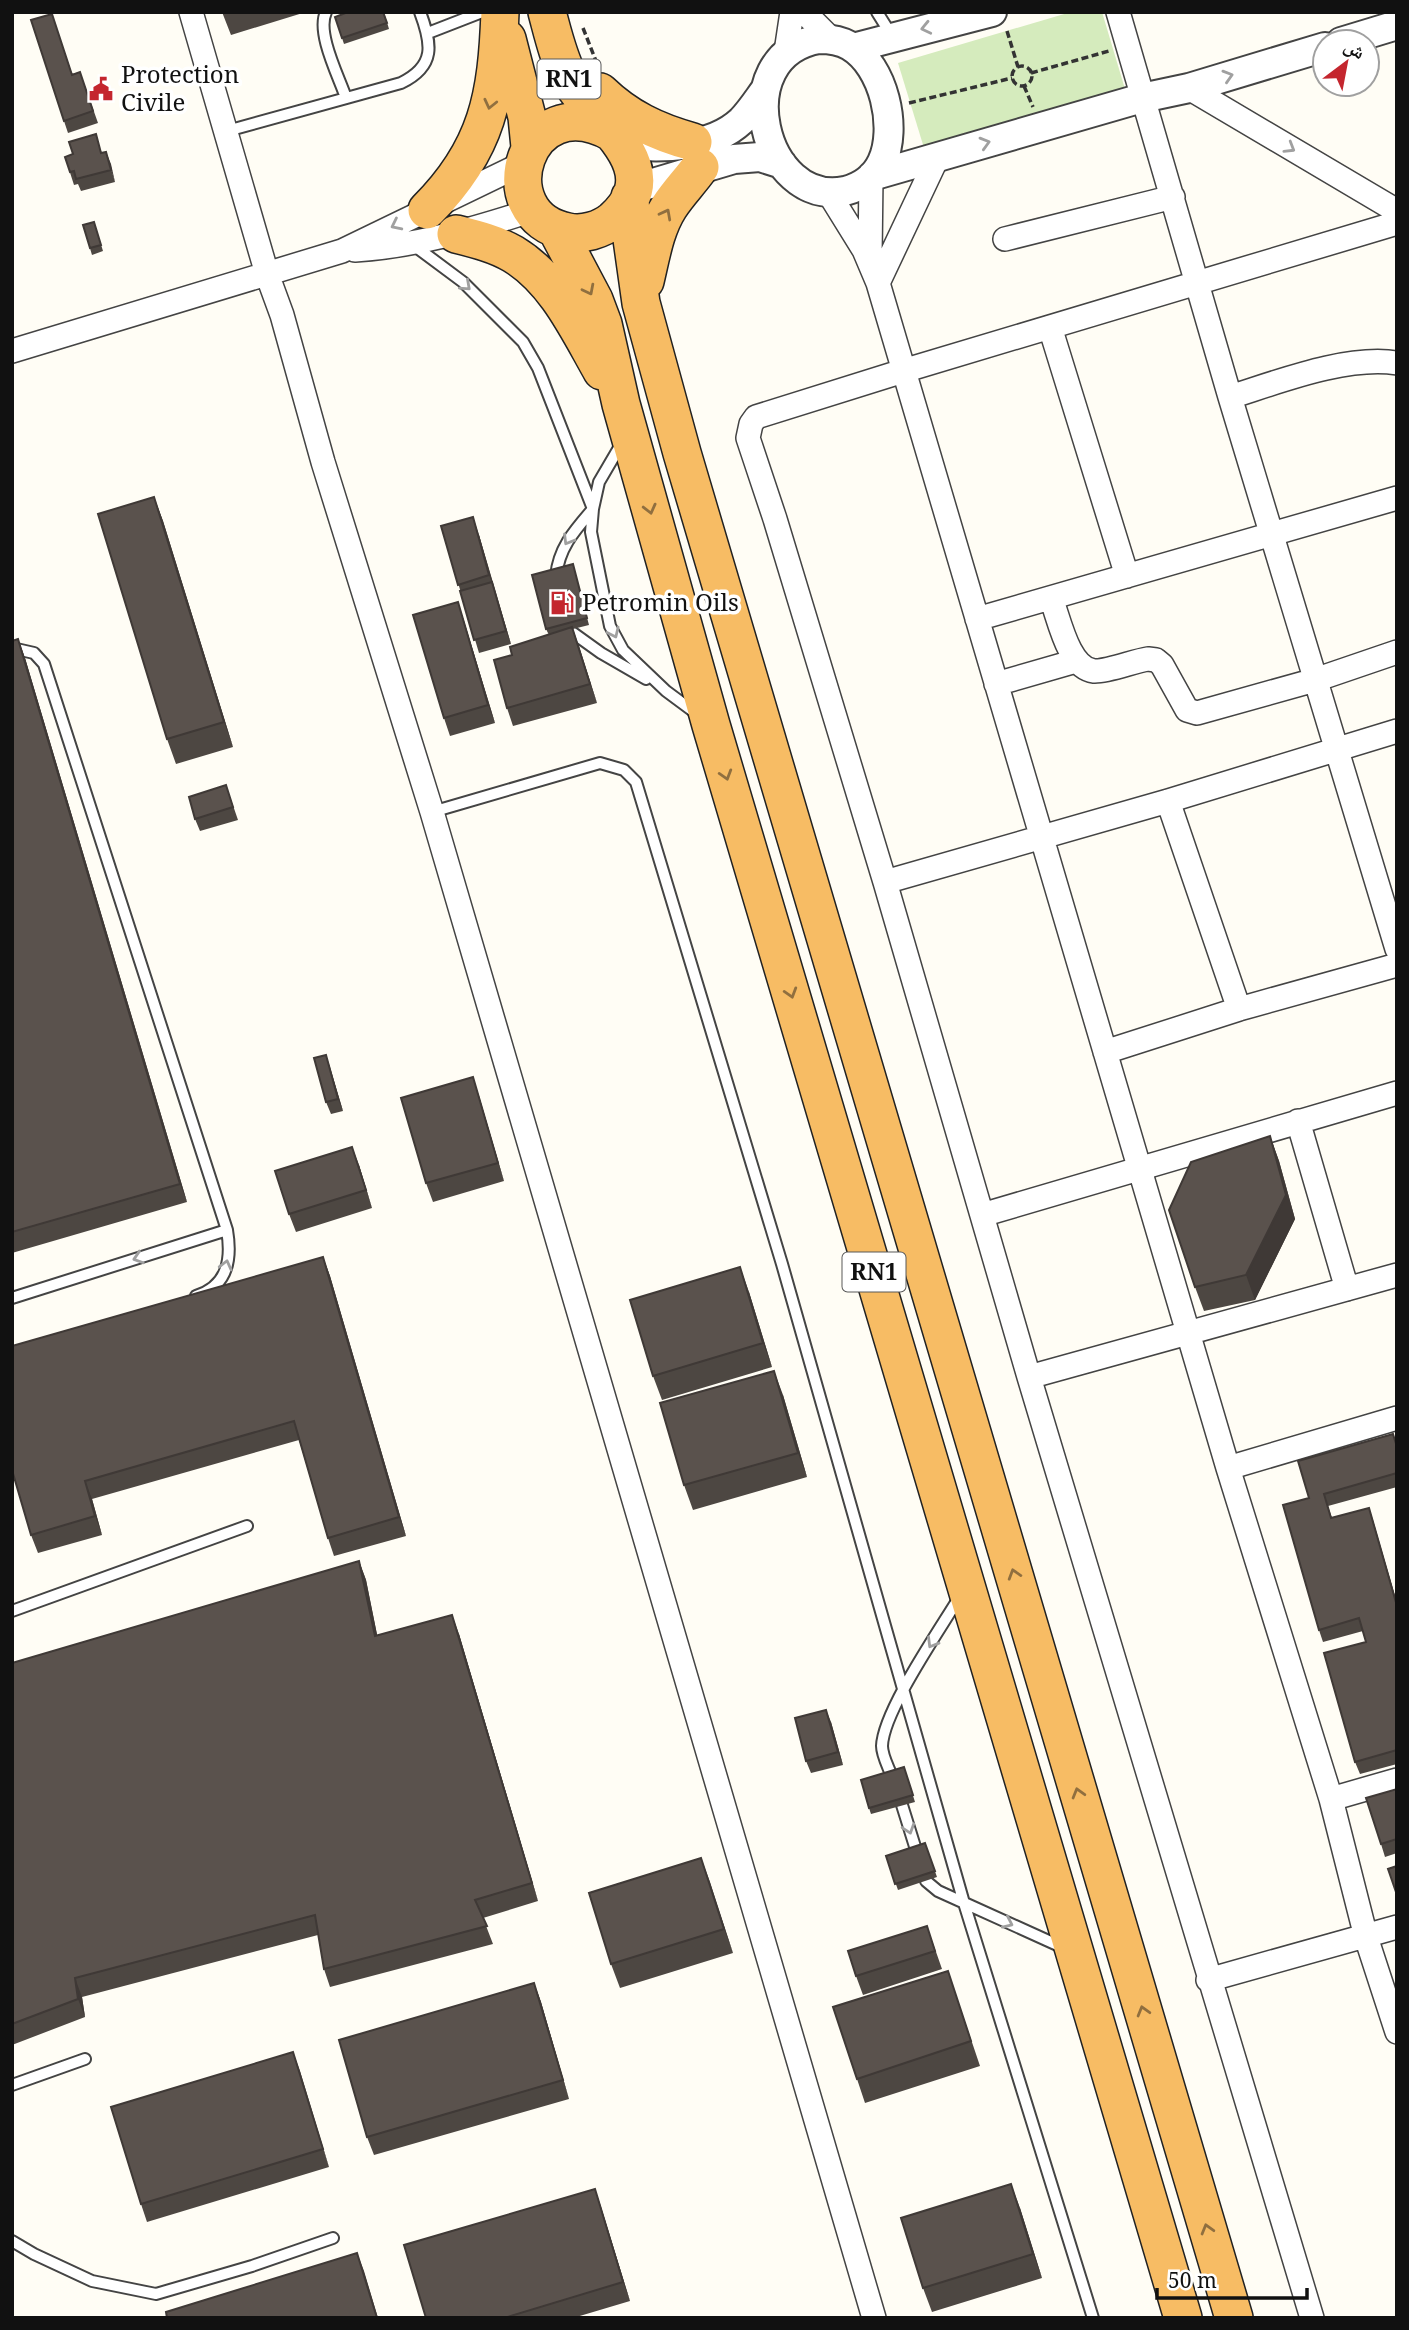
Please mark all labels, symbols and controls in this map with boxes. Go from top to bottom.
one-way arrow [920,20,932,34]
north arrow [1311,28,1381,98]
text: ش [1340,32,1370,65]
place label: Protection Civile [121,57,239,118]
road number: RN1 [538,60,600,99]
one-way arrow [1222,70,1234,85]
public building icon: Protection Civile [87,75,115,103]
one-way arrow [484,98,498,110]
one-way arrow [979,136,991,151]
one-way arrow [1283,140,1296,153]
one-way arrow [658,209,672,222]
one-way arrow [391,216,403,230]
one-way arrow [458,278,471,290]
one-way arrow [580,283,594,295]
one-way arrow [642,503,656,515]
one-way arrow [564,533,577,546]
place label: Petromin Oils [582,585,739,618]
fuel station icon: Petromin Oils [548,589,576,617]
one-way arrow [606,626,620,638]
one-way arrow [718,768,733,780]
one-way arrow [783,986,798,998]
one-way arrow [132,1250,144,1265]
road number: RN1 [842,1252,906,1292]
one-way arrow [218,1259,232,1271]
one-way arrow [1007,1569,1022,1581]
one-way arrow [927,1636,940,1649]
one-way arrow [1072,1787,1087,1799]
one-way arrow [901,1822,915,1835]
one-way arrow [1001,1915,1013,1929]
one-way arrow [1136,2005,1151,2017]
one-way arrow [1201,2223,1216,2235]
scale bar [1157,2256,1308,2300]
text: 50 m [1168,2266,1217,2294]

